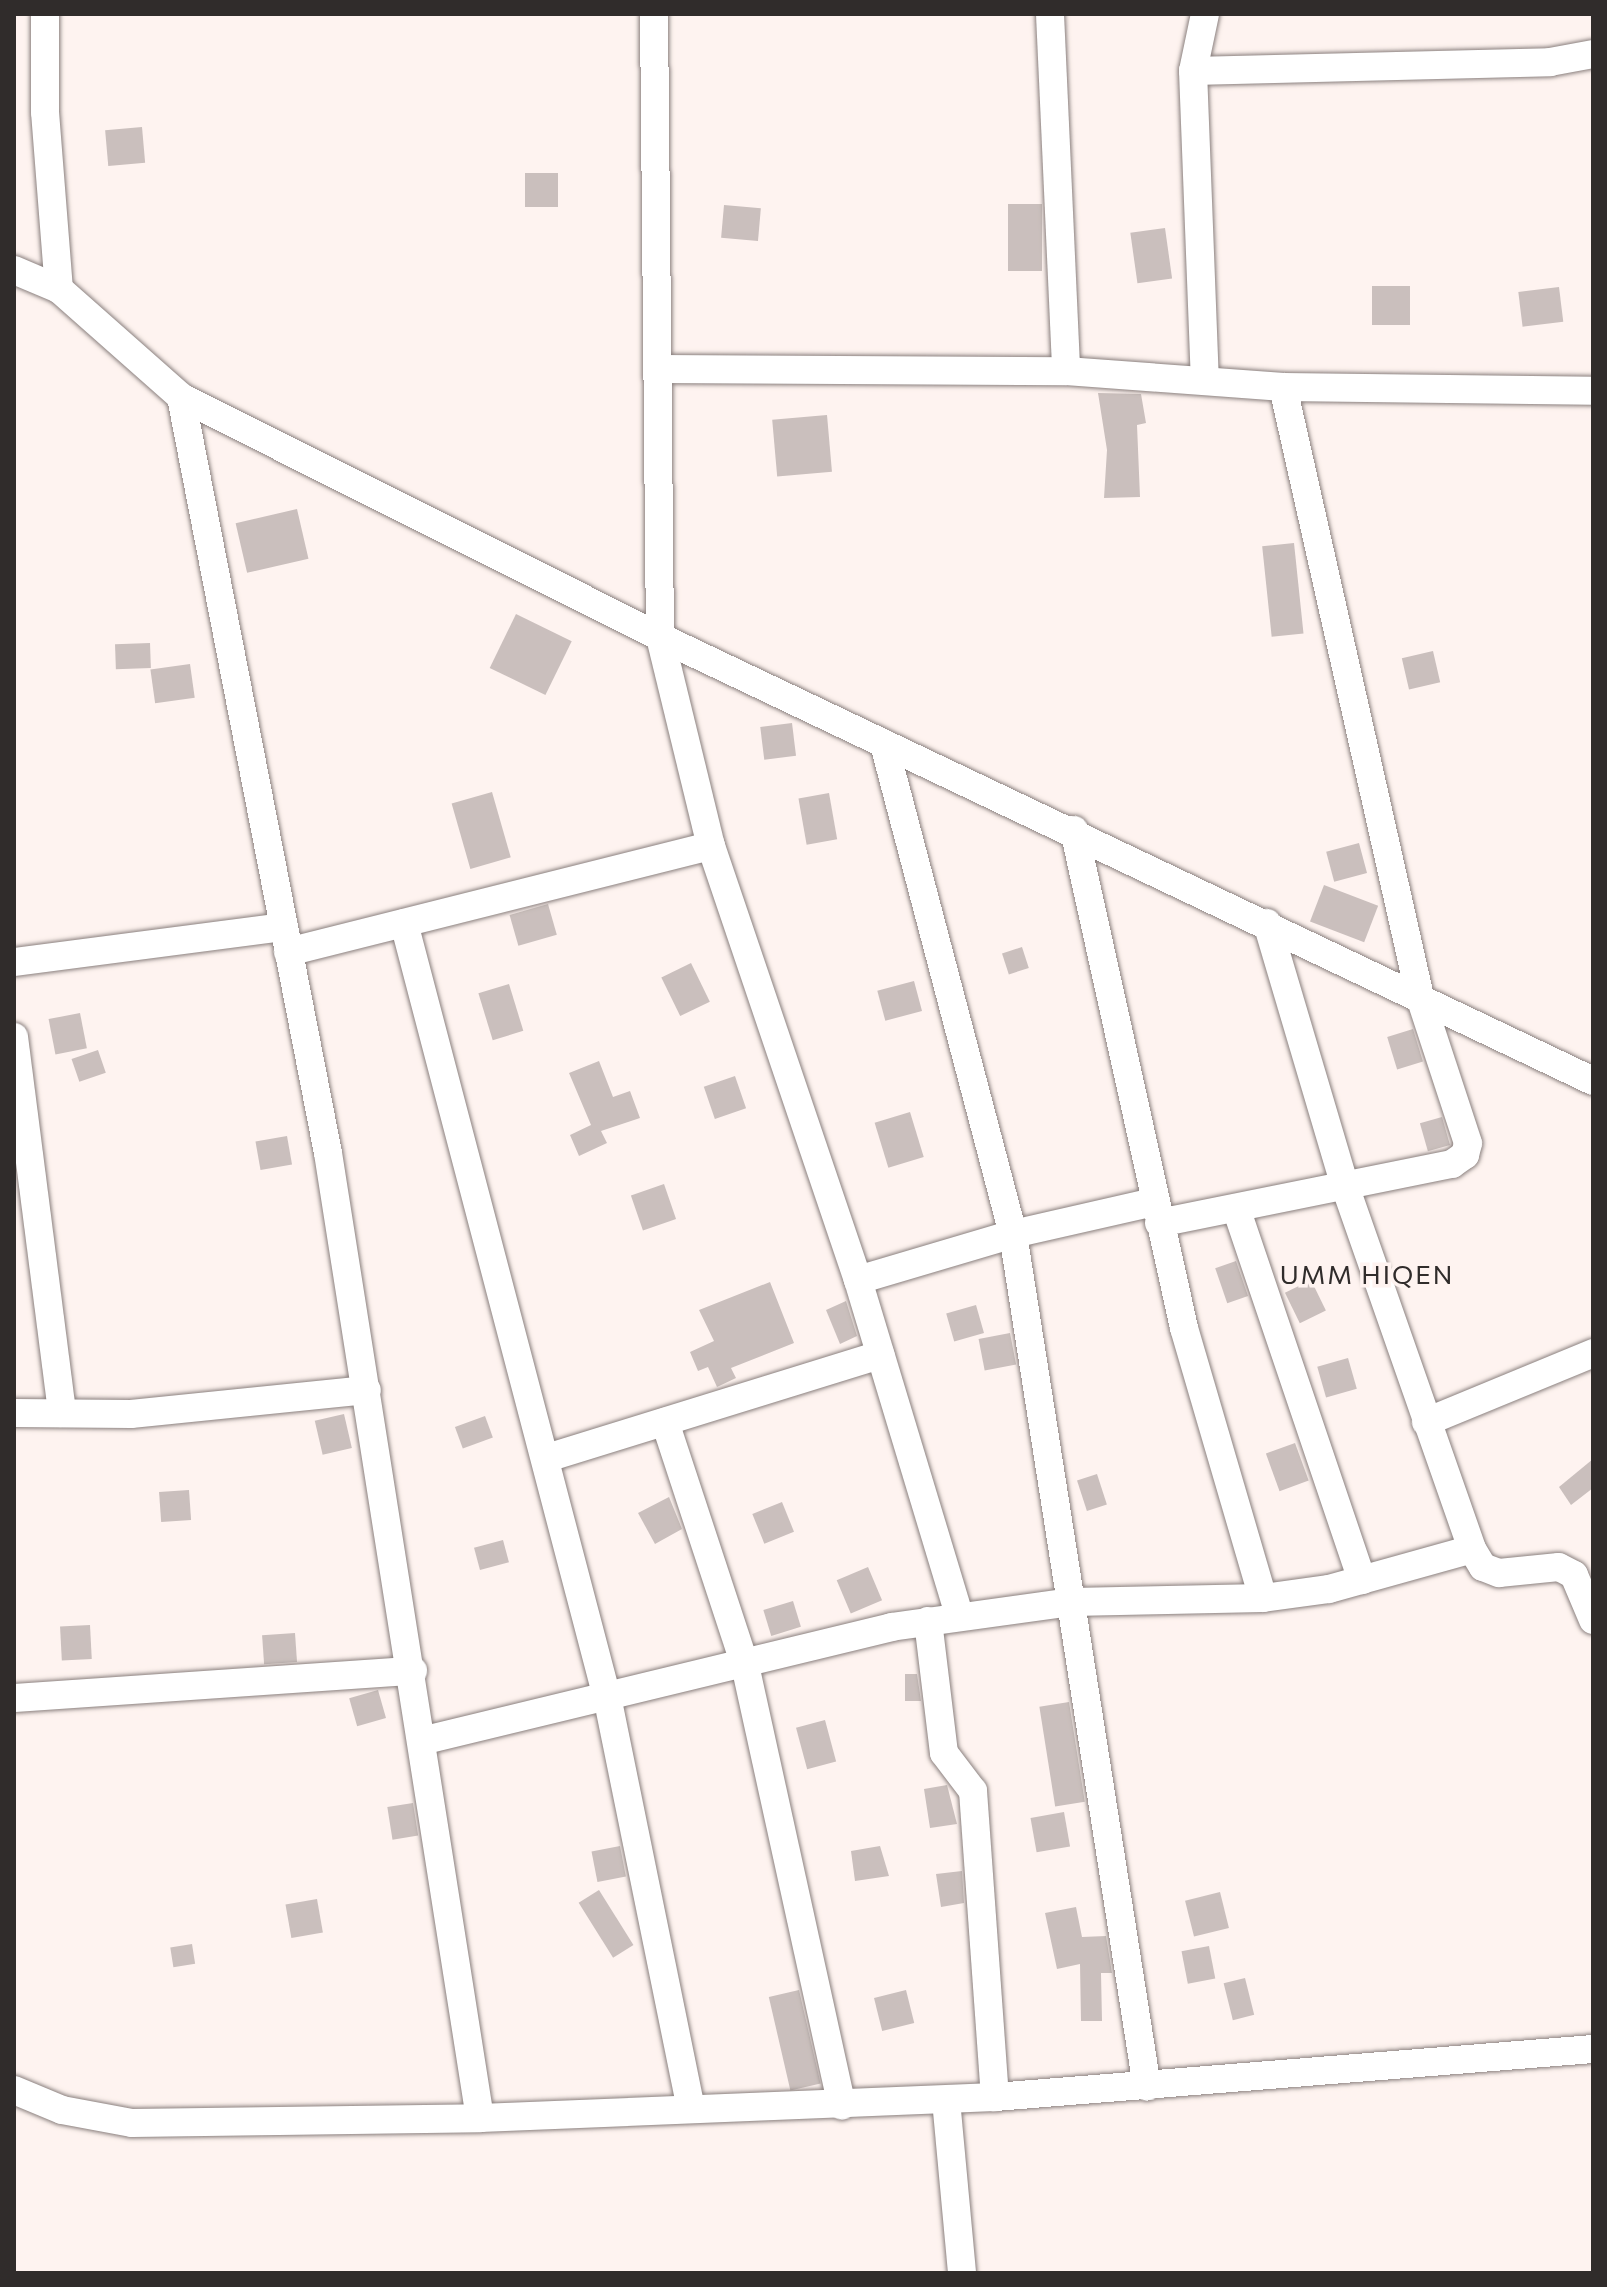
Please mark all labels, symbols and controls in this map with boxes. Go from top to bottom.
district label: UMM HIQEN [1280,1258,1454,1290]

